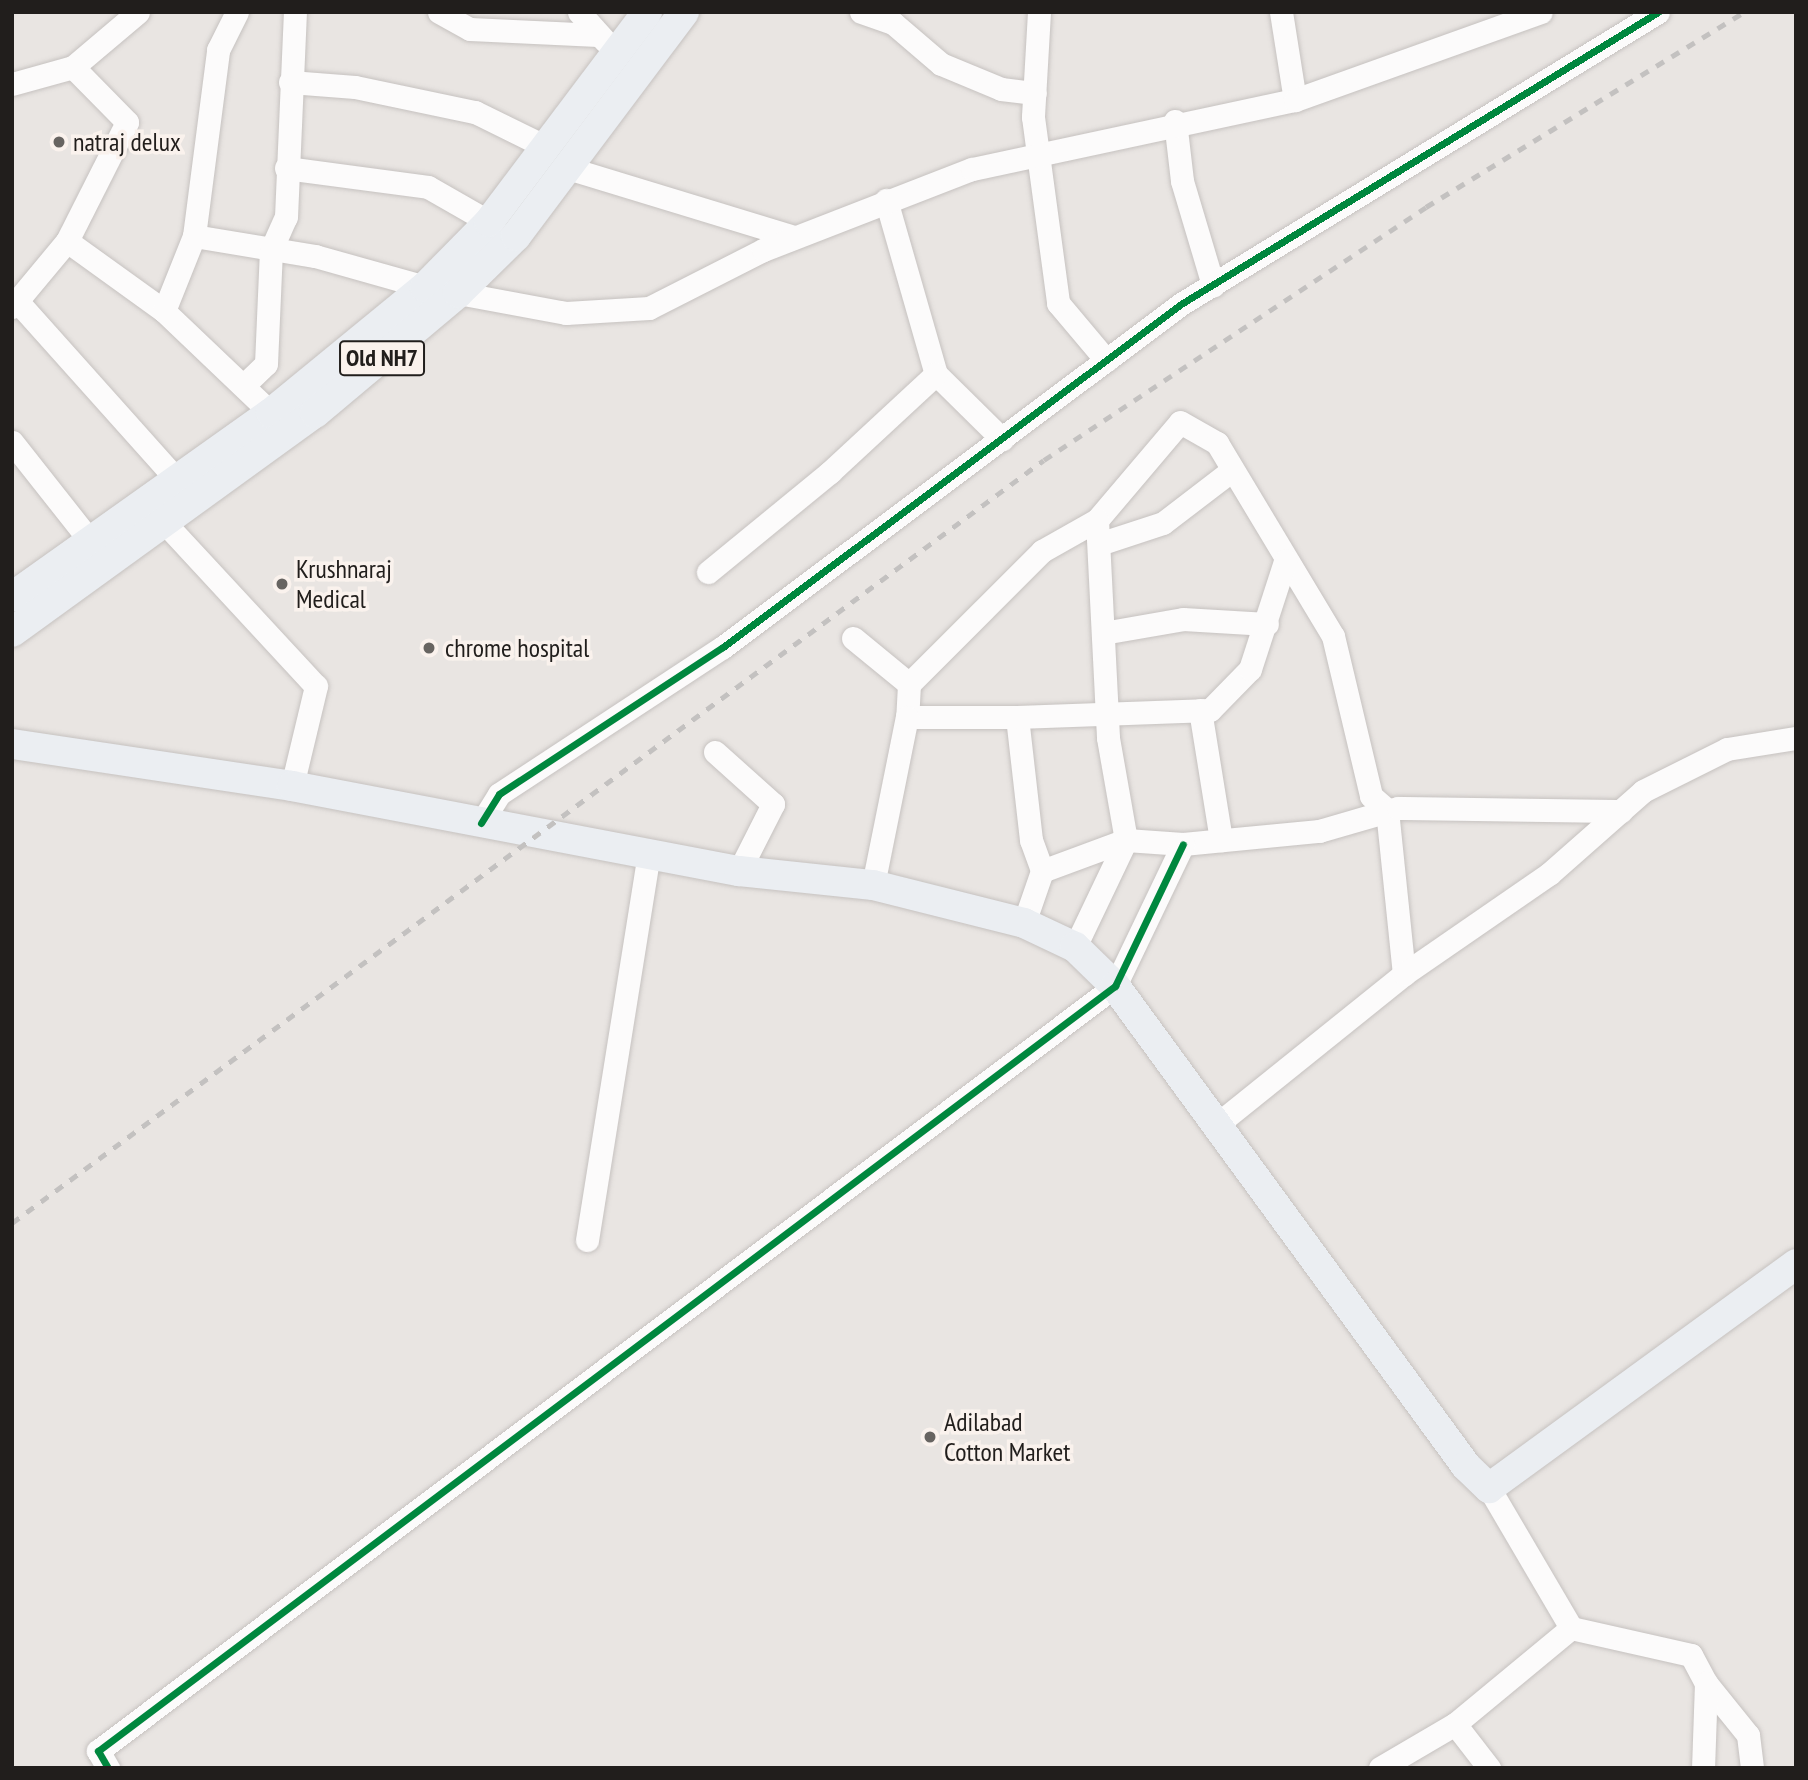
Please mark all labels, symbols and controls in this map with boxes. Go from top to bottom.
place label: natraj delux [73,126,181,158]
marker: natraj delux [51,134,67,150]
road number: Old NH7 [338,338,426,379]
place label: Krushnaraj Medical [296,553,392,614]
marker: Krushnaraj Medical [274,576,290,592]
place label: chrome hospital [445,632,589,664]
marker: chrome hospital [419,638,439,658]
place label: Adilabad Cotton Market [944,1406,1070,1468]
marker: Adilabad Cotton Market [922,1429,938,1445]

